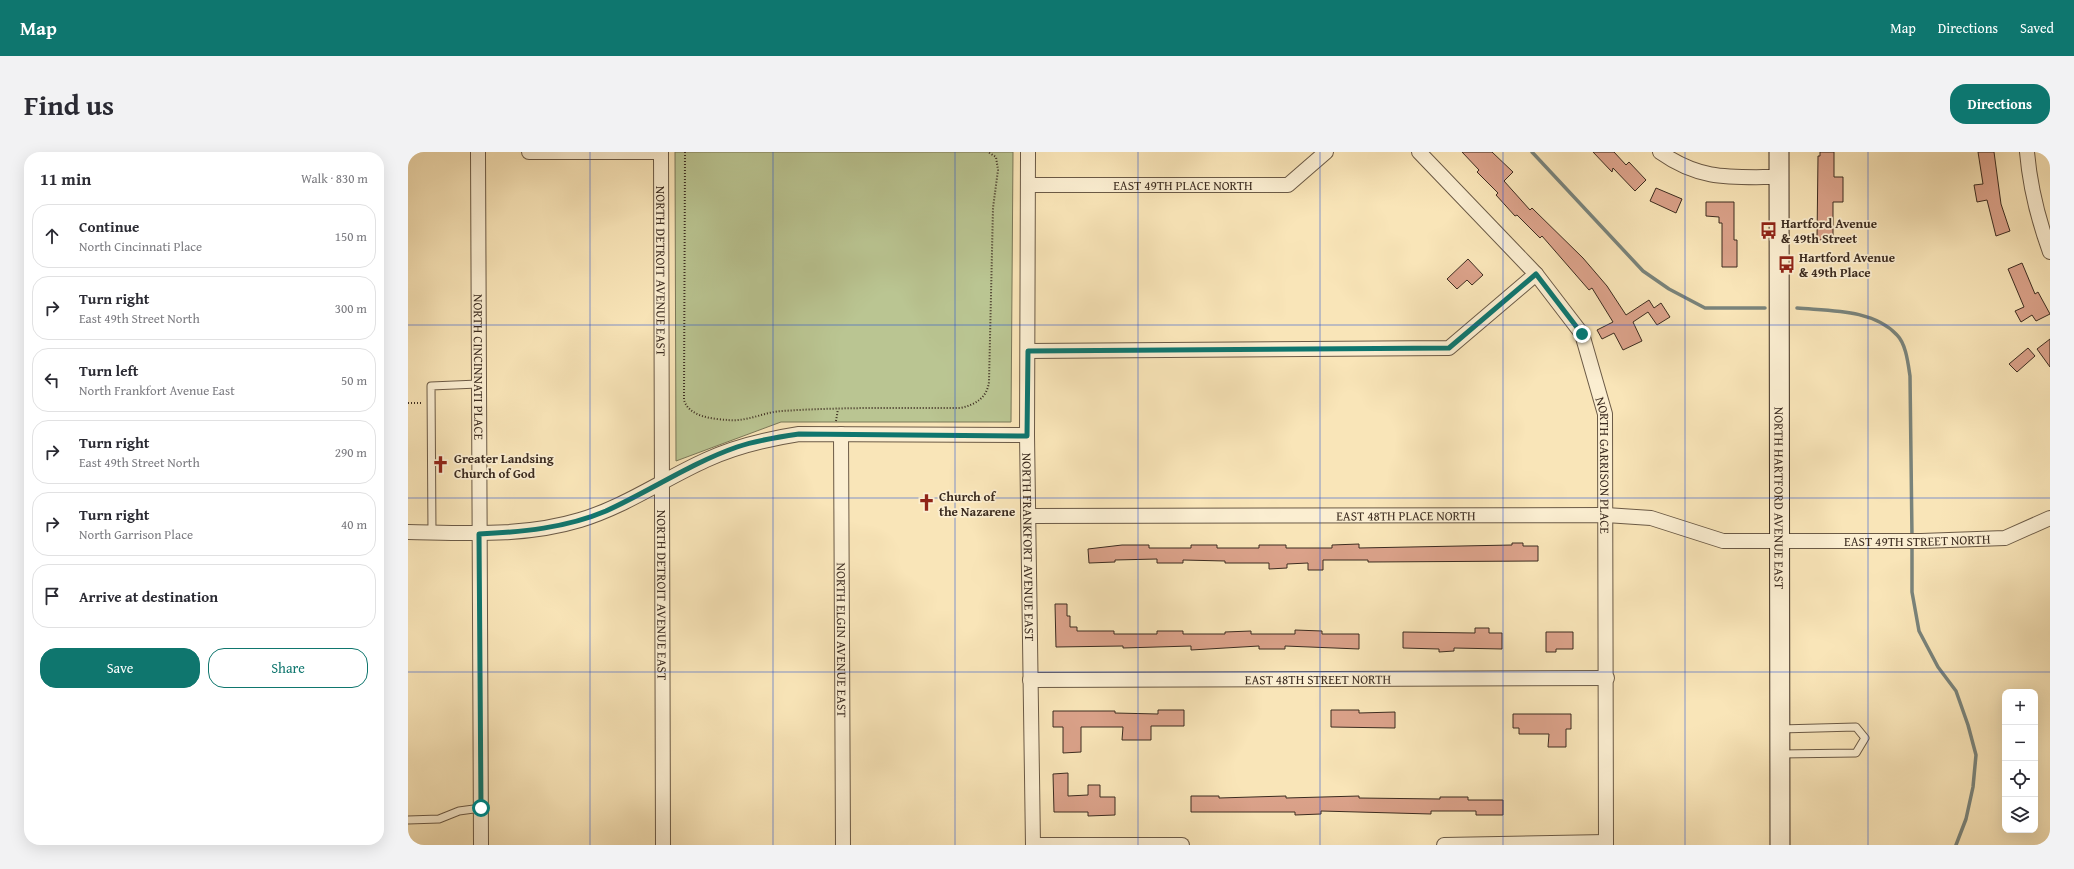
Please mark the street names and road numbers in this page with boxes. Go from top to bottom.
street label: EAST 49TH PLACE NORTH [1113,176,1253,195]
street label: NORTH DETROIT AVENUE EAST [652,186,671,357]
street label: NORTH CINCINNATI PLACE [469,294,489,441]
street label: NORTH GARRISON PLACE [1591,395,1615,534]
street label: NORTH HARTFORD AVENUE EAST [1770,407,1789,590]
street label: NORTH FRANKFORT AVENUE EAST [1018,453,1040,642]
street label: EAST 48TH PLACE NORTH [1336,506,1476,525]
street label: NORTH DETROIT AVENUE EAST [653,510,672,681]
street label: EAST 49TH STREET NORTH [1844,529,1991,551]
street label: NORTH ELGIN AVENUE EAST [832,562,852,718]
street label: EAST 48TH STREET NORTH [1245,669,1392,689]

